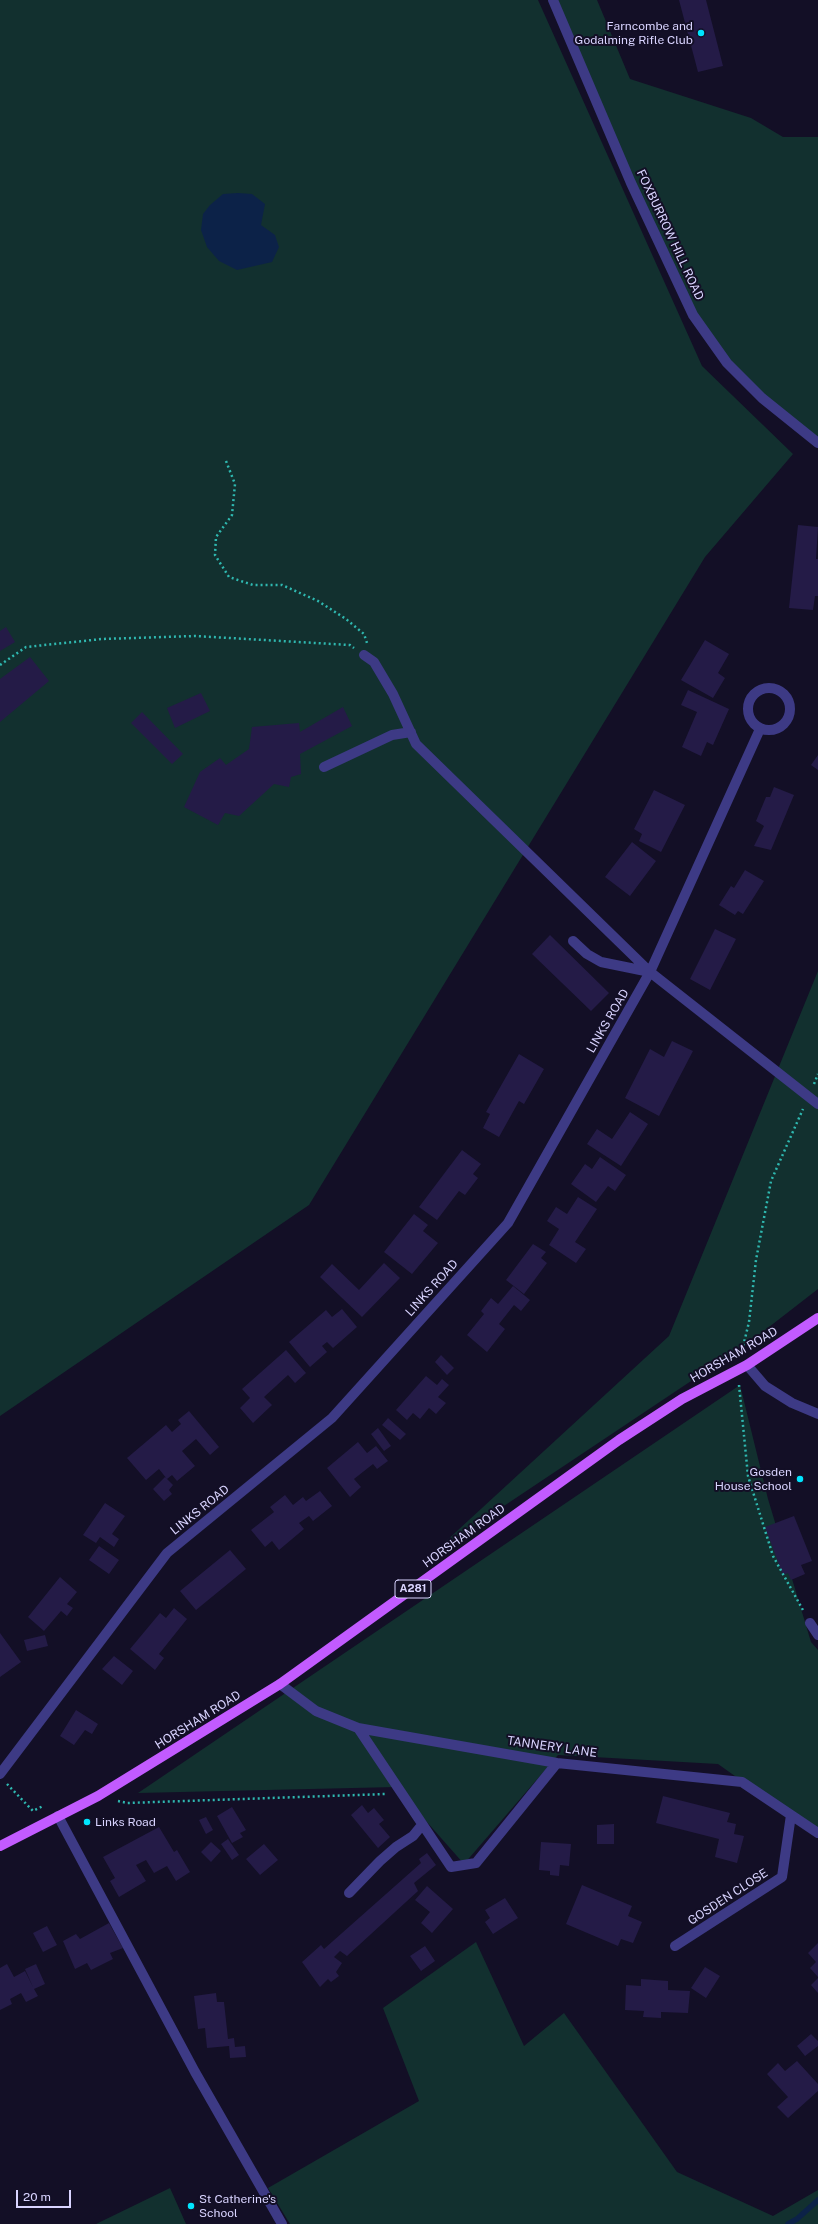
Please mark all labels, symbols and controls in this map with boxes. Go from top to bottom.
place label: Farncombe and Godalming Rifle Club [575,19,693,47]
marker: Farncombe and Godalming Rifle Club [696,28,706,38]
street label: FOXBURROW HILL ROAD [633,168,707,302]
street label: LINKS ROAD [584,986,632,1056]
street label: LINKS ROAD [403,1257,461,1319]
street label: HORSHAM ROAD [688,1324,780,1386]
place label: Gosden House School [715,1465,792,1493]
marker: Gosden House School [795,1474,805,1484]
street label: LINKS ROAD [168,1482,232,1538]
street label: HORSHAM ROAD [420,1501,508,1571]
road number: A281 [395,1580,431,1598]
street label: HORSHAM ROAD [152,1688,244,1752]
street label: TANNERY LANE [506,1734,598,1760]
place label: Links Road [95,1815,156,1829]
marker: Links Road [82,1817,92,1827]
street label: GOSDEN CLOSE [685,1866,771,1928]
scale bar [18,2182,73,2208]
text: 20 m [23,2190,51,2204]
place label: St Catherine's School [199,2192,276,2220]
marker: St Catherine's School [186,2201,196,2211]

